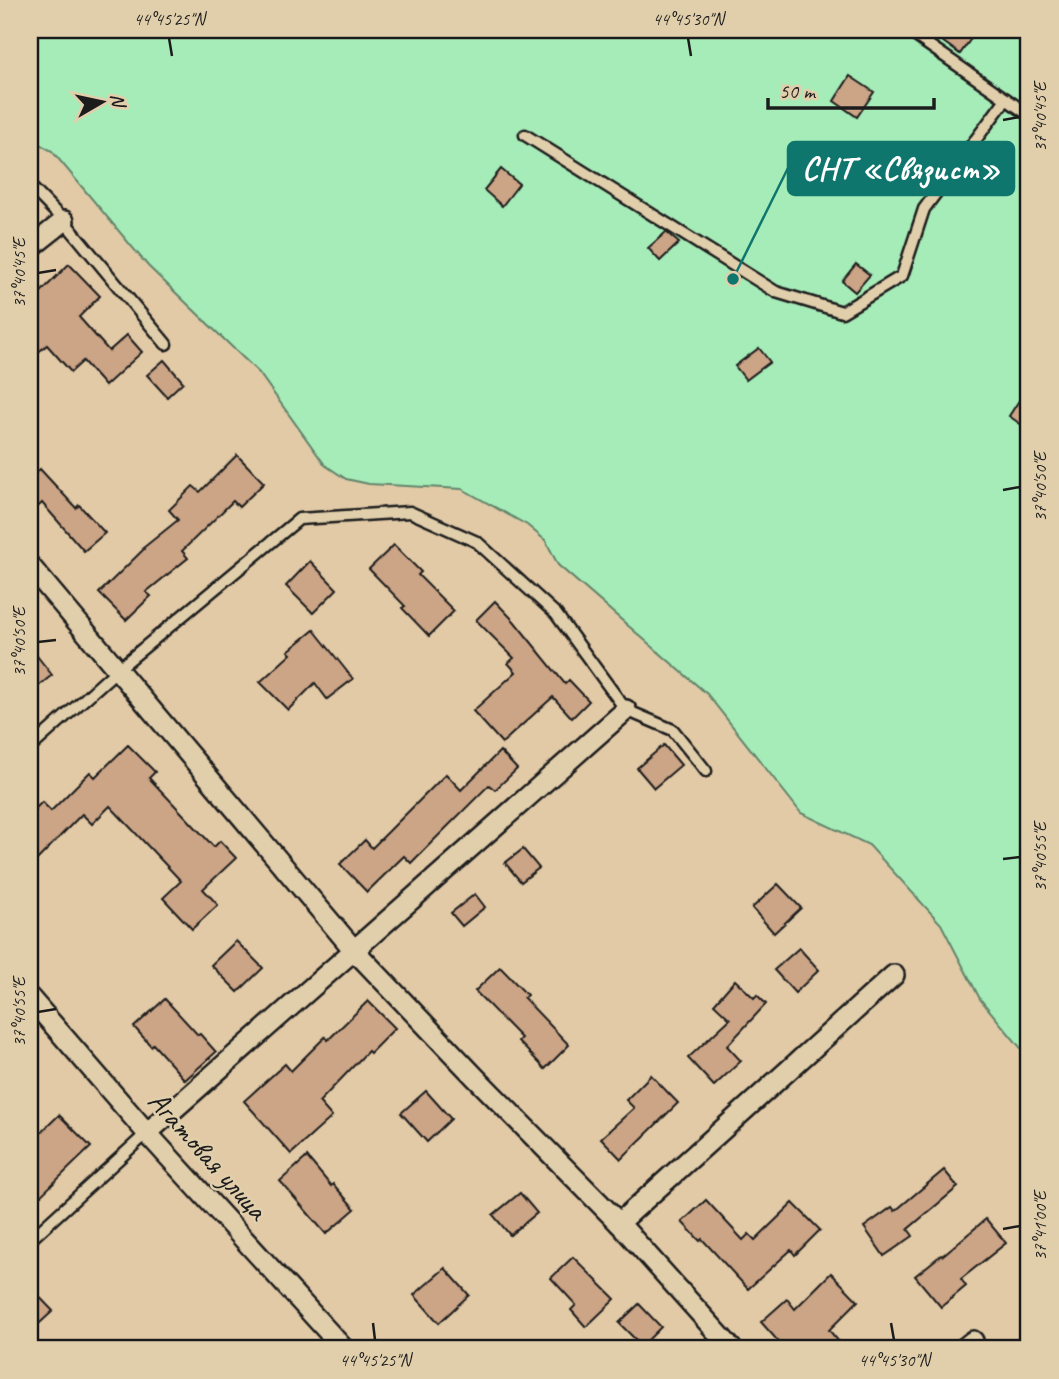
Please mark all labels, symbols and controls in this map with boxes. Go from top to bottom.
text: 44°45'25"N [134,8,208,30]
text: 44°45'30"N [653,8,727,30]
north arrow [66,66,136,136]
scale bar [768,66,935,110]
text: 50 m [779,78,817,104]
text: 37°40'45"E [1029,80,1051,152]
text: N [105,92,131,110]
callout: СНТ «Связист» [788,142,1014,195]
text: СНТ «Связист» [802,148,1000,189]
text: 37°40'45"E [8,236,30,308]
text: 37°40'50"E [1029,450,1051,522]
text: 37°40'50"E [8,605,30,677]
text: 37°40'55"E [1029,820,1051,892]
text: 37°40'55"E [8,975,30,1047]
street label: Агатовая улица [140,1082,277,1229]
text: 37°41'00"E [1029,1189,1051,1261]
text: 44°45'25"N [340,1349,414,1371]
text: 44°45'30"N [859,1349,933,1371]

